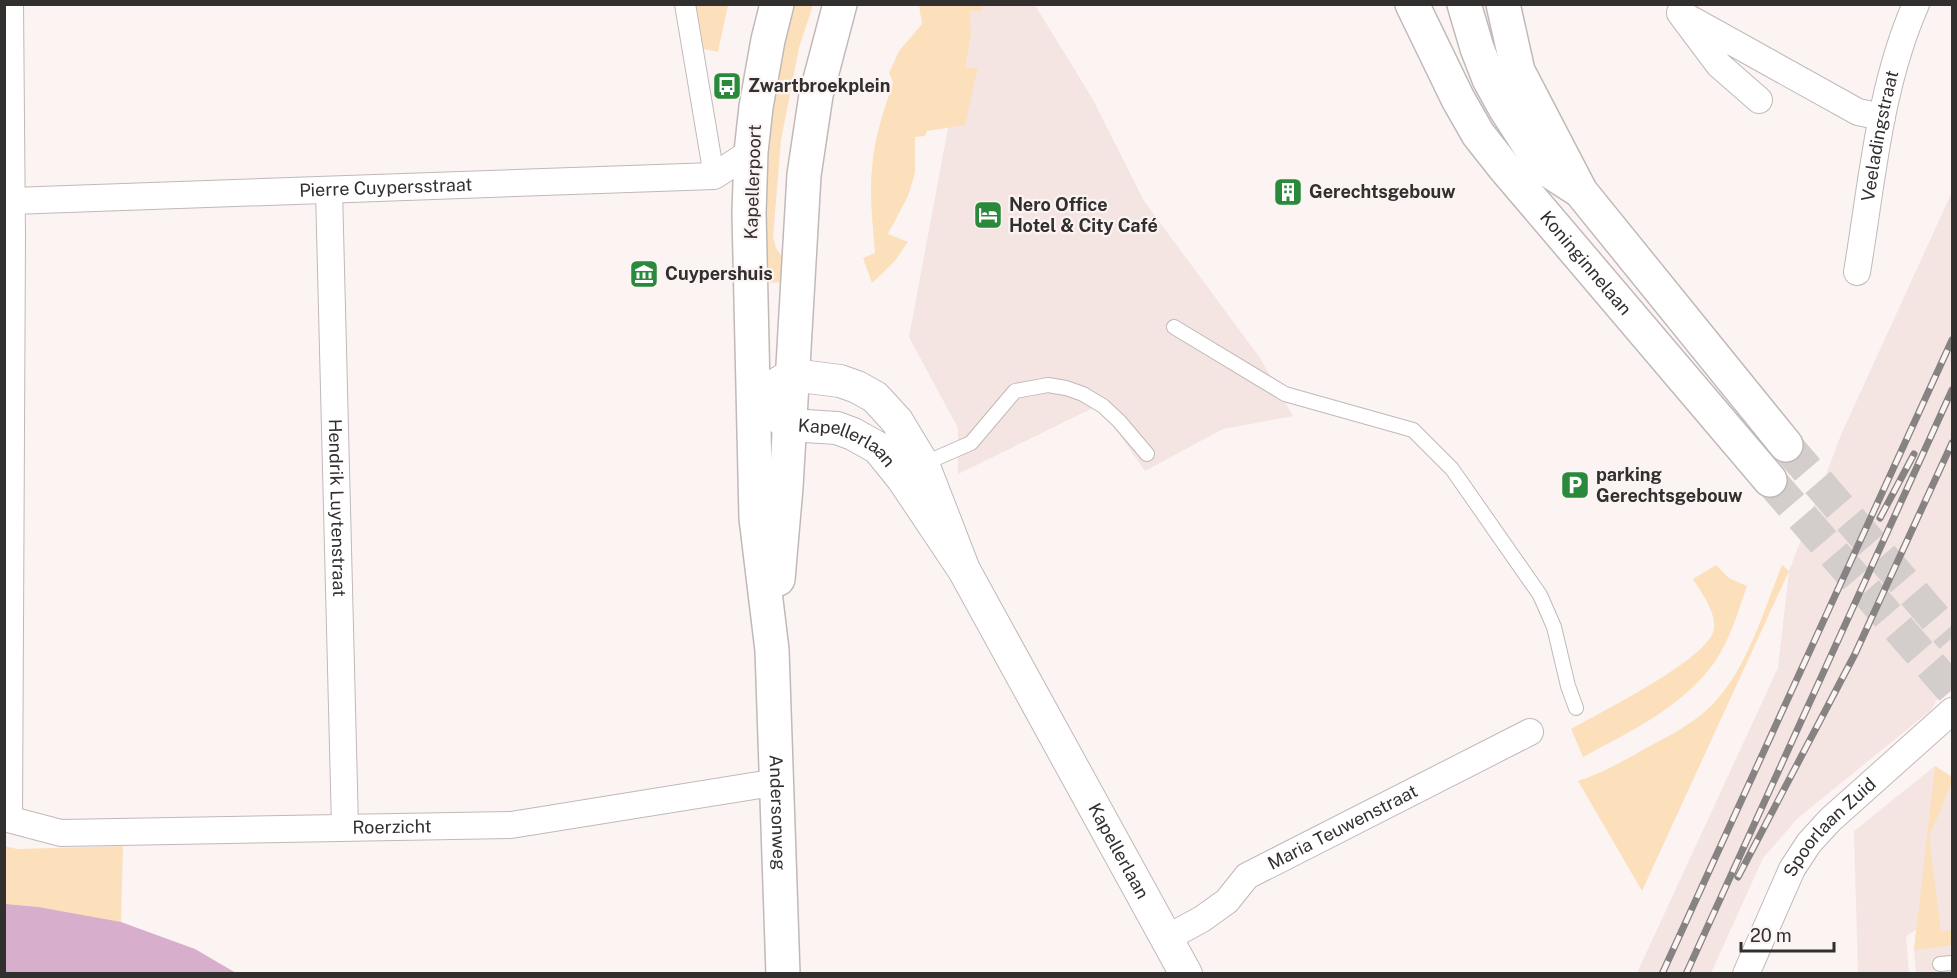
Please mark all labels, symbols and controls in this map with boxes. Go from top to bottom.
street label: Veeladingstraat [1857,68,1902,203]
bus stop icon: Zwartbroekplein [711,70,743,102]
place label: Zwartbroekplein [748,75,890,96]
street label: Kapellerpoort [740,124,765,240]
street label: Pierre Cuypersstraat [299,174,473,201]
building icon: Gerechtsgebouw [1272,176,1304,208]
place label: Gerechtsgebouw [1309,181,1455,202]
place label: Nero Office Hotel & City Café [1009,194,1158,236]
hotel icon: Nero Office Hotel & City Café [972,199,1004,231]
street label: Koninginnelaan [1536,207,1636,319]
museum icon: Cuypershuis [628,258,660,290]
place label: Cuypershuis [665,263,773,284]
street label: Kapellerlaan [797,415,900,471]
street label: Hendrik Luytenstraat [325,419,350,597]
place label: parking Gerechtsgebouw [1596,464,1742,506]
parking icon: parking Gerechtsgebouw [1559,469,1591,501]
street label: Andersonweg [766,754,790,871]
street label: Spoorlaan Zuid [1779,773,1880,880]
street label: Maria Teuwenstraat [1264,780,1421,874]
street label: Kapellerlaan [1084,799,1154,902]
street label: Roerzicht [352,815,432,838]
scale bar [1741,915,1834,953]
text: 20 m [1750,925,1792,946]

